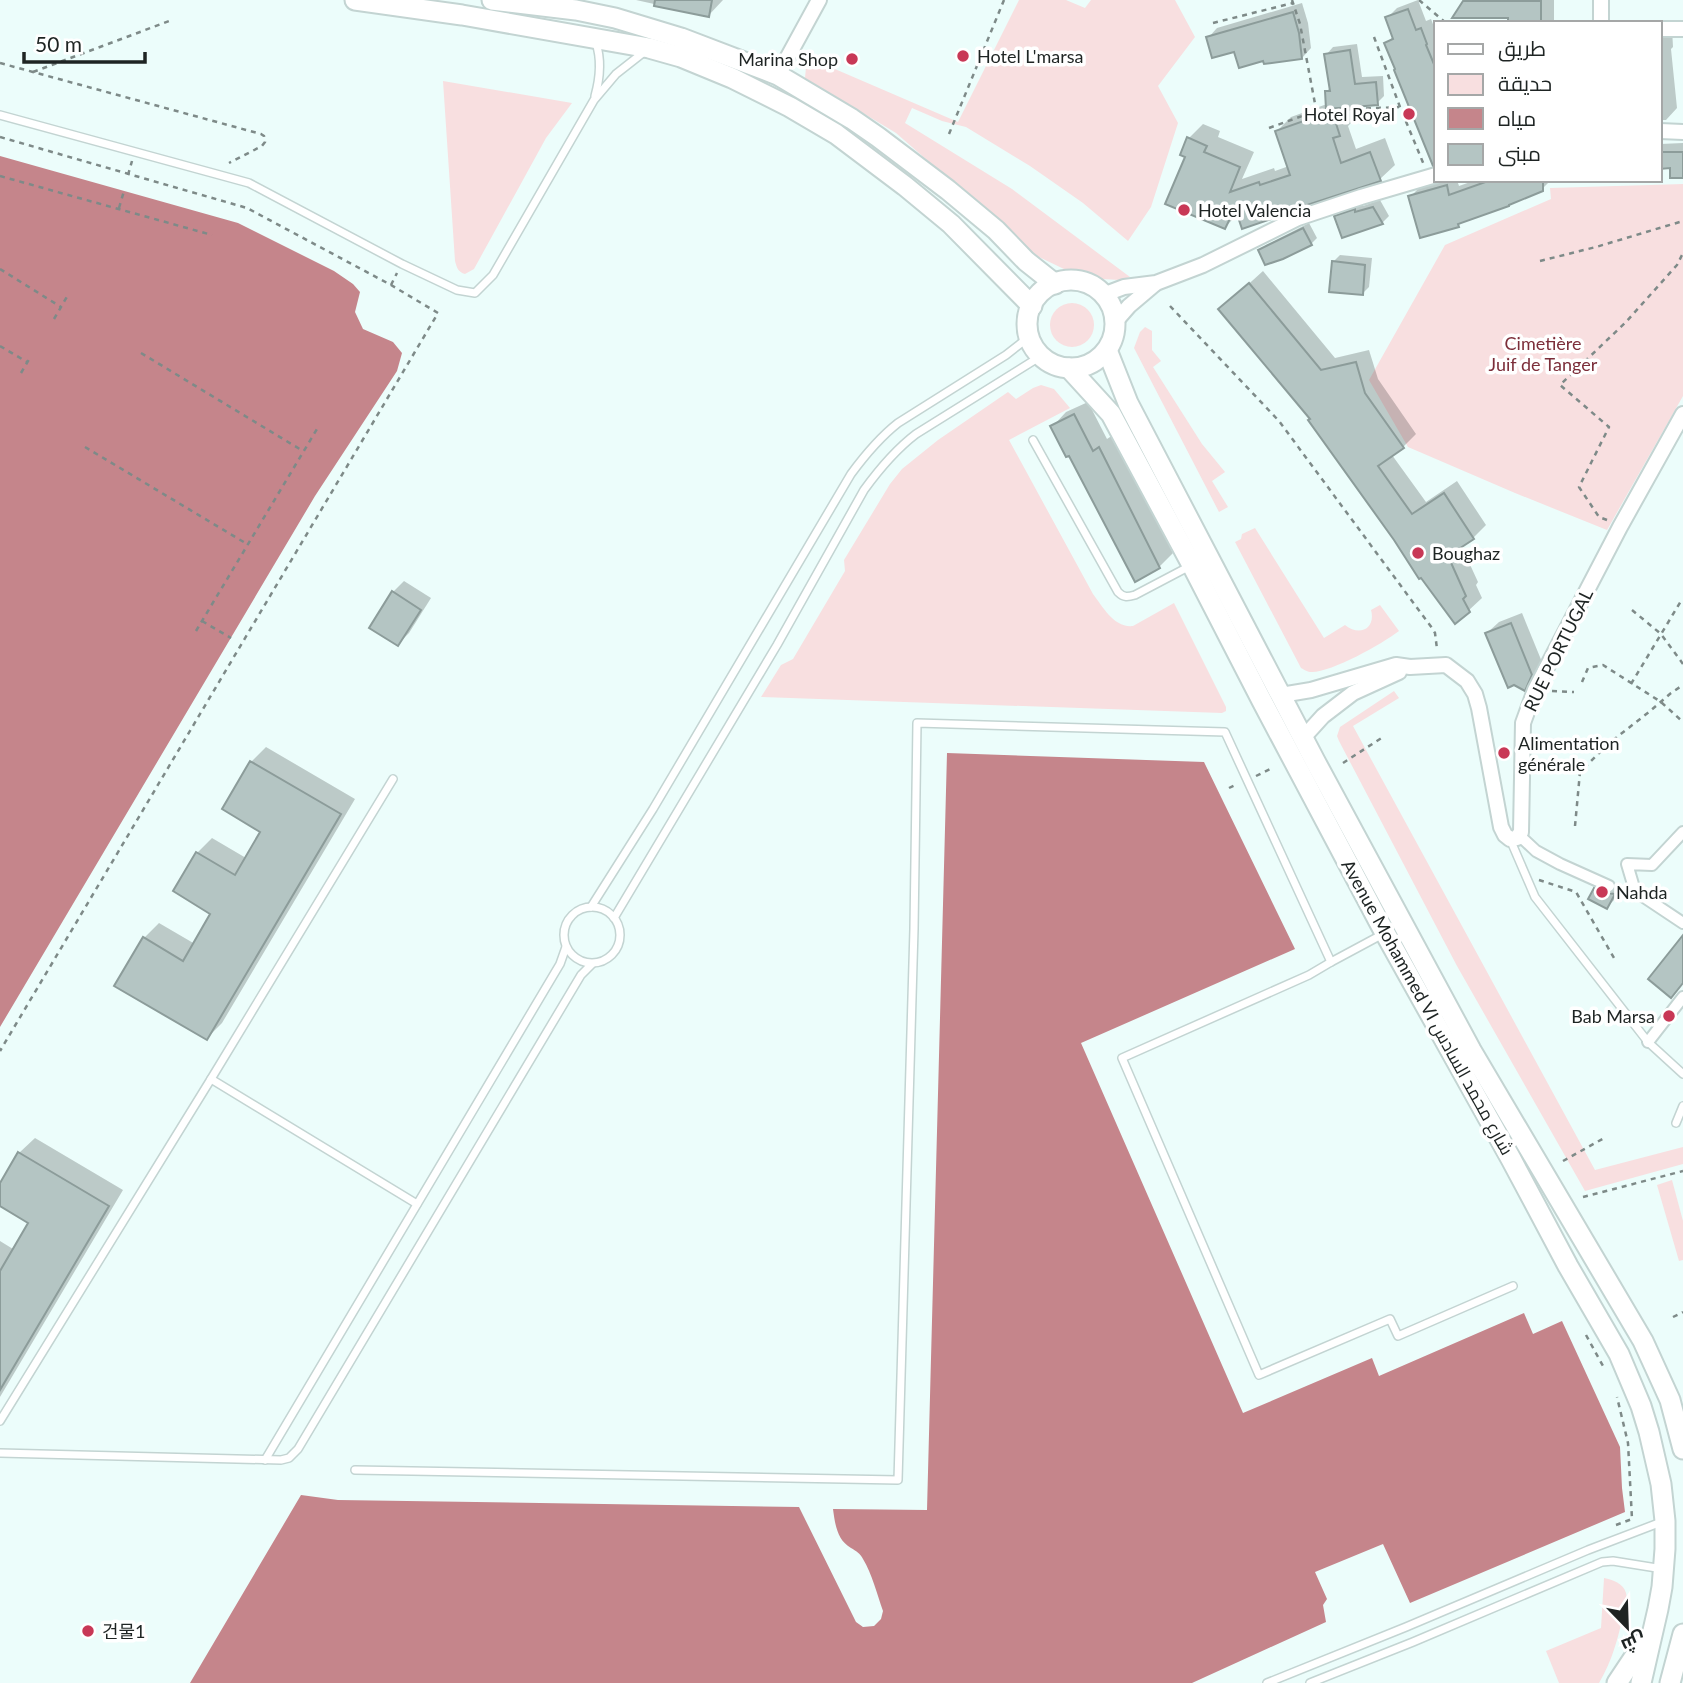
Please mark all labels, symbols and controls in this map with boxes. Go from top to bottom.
scale bar [24,21,145,65]
legend [1434,21,1662,182]
text: 50 m [35,31,82,56]
text: طريق [1498,35,1546,62]
place label: Hotel L'marsa [977,45,1083,67]
place label: Marina Shop [738,48,838,70]
marker: Hotel L'marsa [955,48,971,64]
marker: Marina Shop [844,51,860,67]
text: حديقة [1498,70,1552,95]
place label: Hotel Royal [1304,103,1395,125]
text: مياه [1498,105,1536,130]
marker: Hotel Royal [1401,106,1417,122]
text: مبنى [1498,140,1541,167]
place label: Hotel Valencia [1198,199,1311,221]
marker: Hotel Valencia [1176,202,1192,218]
park label: Cimetière Juif de Tanger [1489,332,1598,375]
place label: Boughaz [1432,542,1500,564]
marker: Boughaz [1410,545,1426,561]
street label: RUE PORTUGAL [1519,585,1597,715]
place label: Alimentation générale [1518,732,1620,775]
marker: Alimentation générale [1496,745,1512,761]
street label: Avenue Mohammed VI شارع محمد السادس [1336,856,1519,1159]
place label: Nahda [1616,881,1668,903]
marker: Nahda [1594,884,1610,900]
place label: Bab Marsa [1571,1005,1655,1027]
marker: Bab Marsa [1661,1008,1677,1024]
north arrow [1592,1592,1662,1662]
place label: 건물1 [102,1620,146,1642]
marker: 건물1 [80,1623,96,1639]
text: ش [1618,1627,1650,1658]

